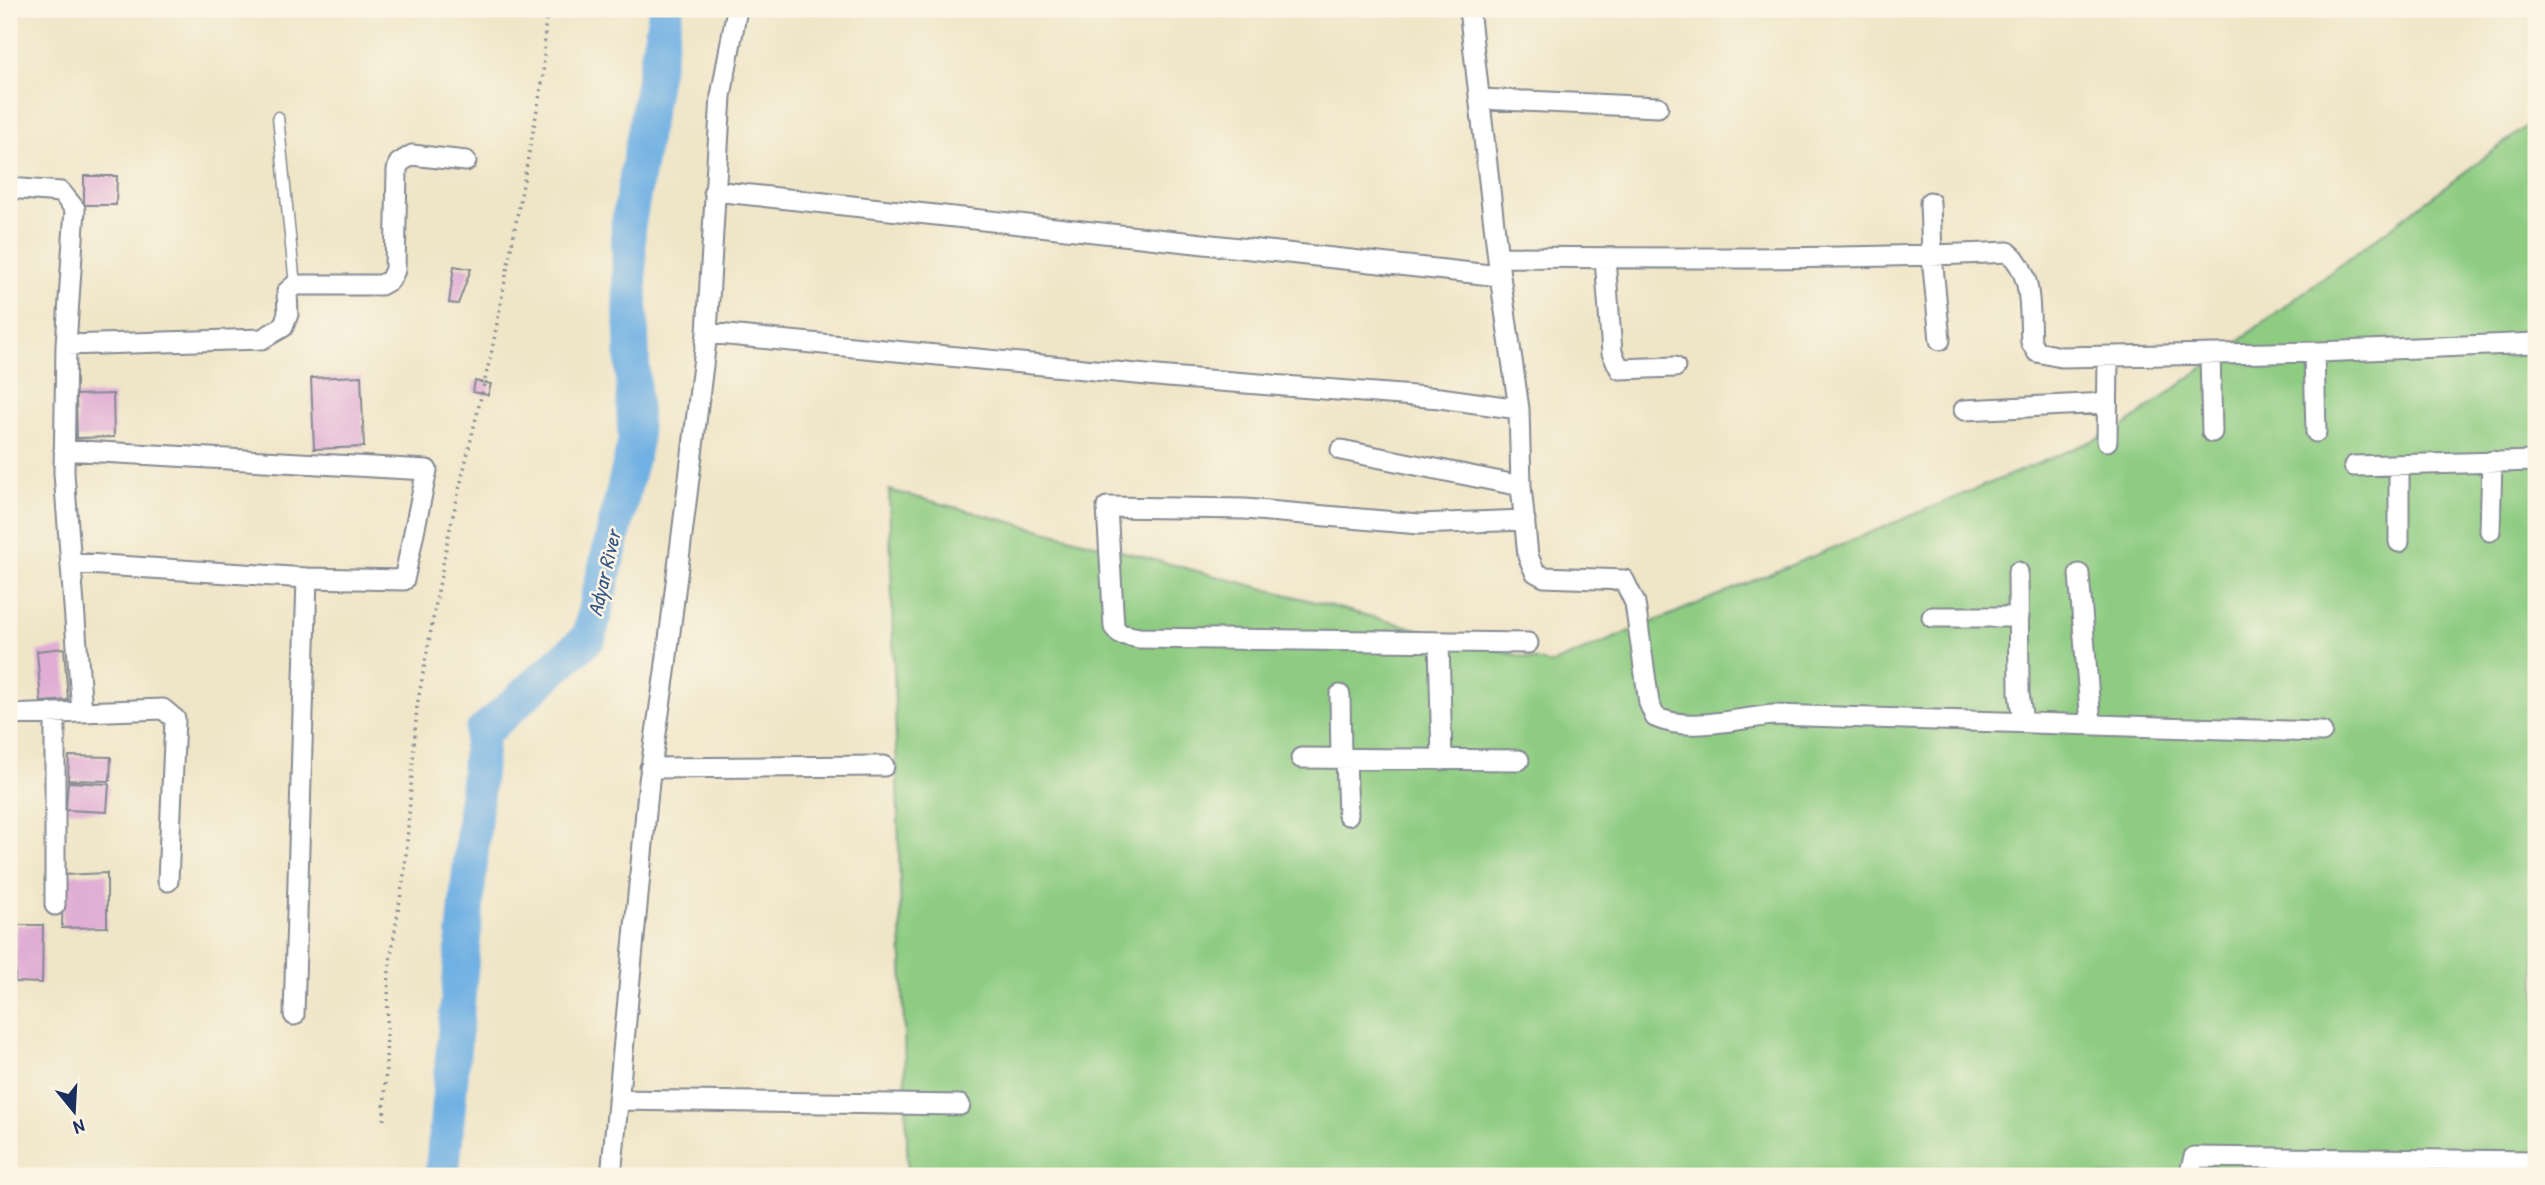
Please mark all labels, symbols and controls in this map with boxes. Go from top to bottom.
water label: Adyar River [580,524,629,619]
north arrow [38,1076,108,1146]
text: N [70,1113,88,1141]

